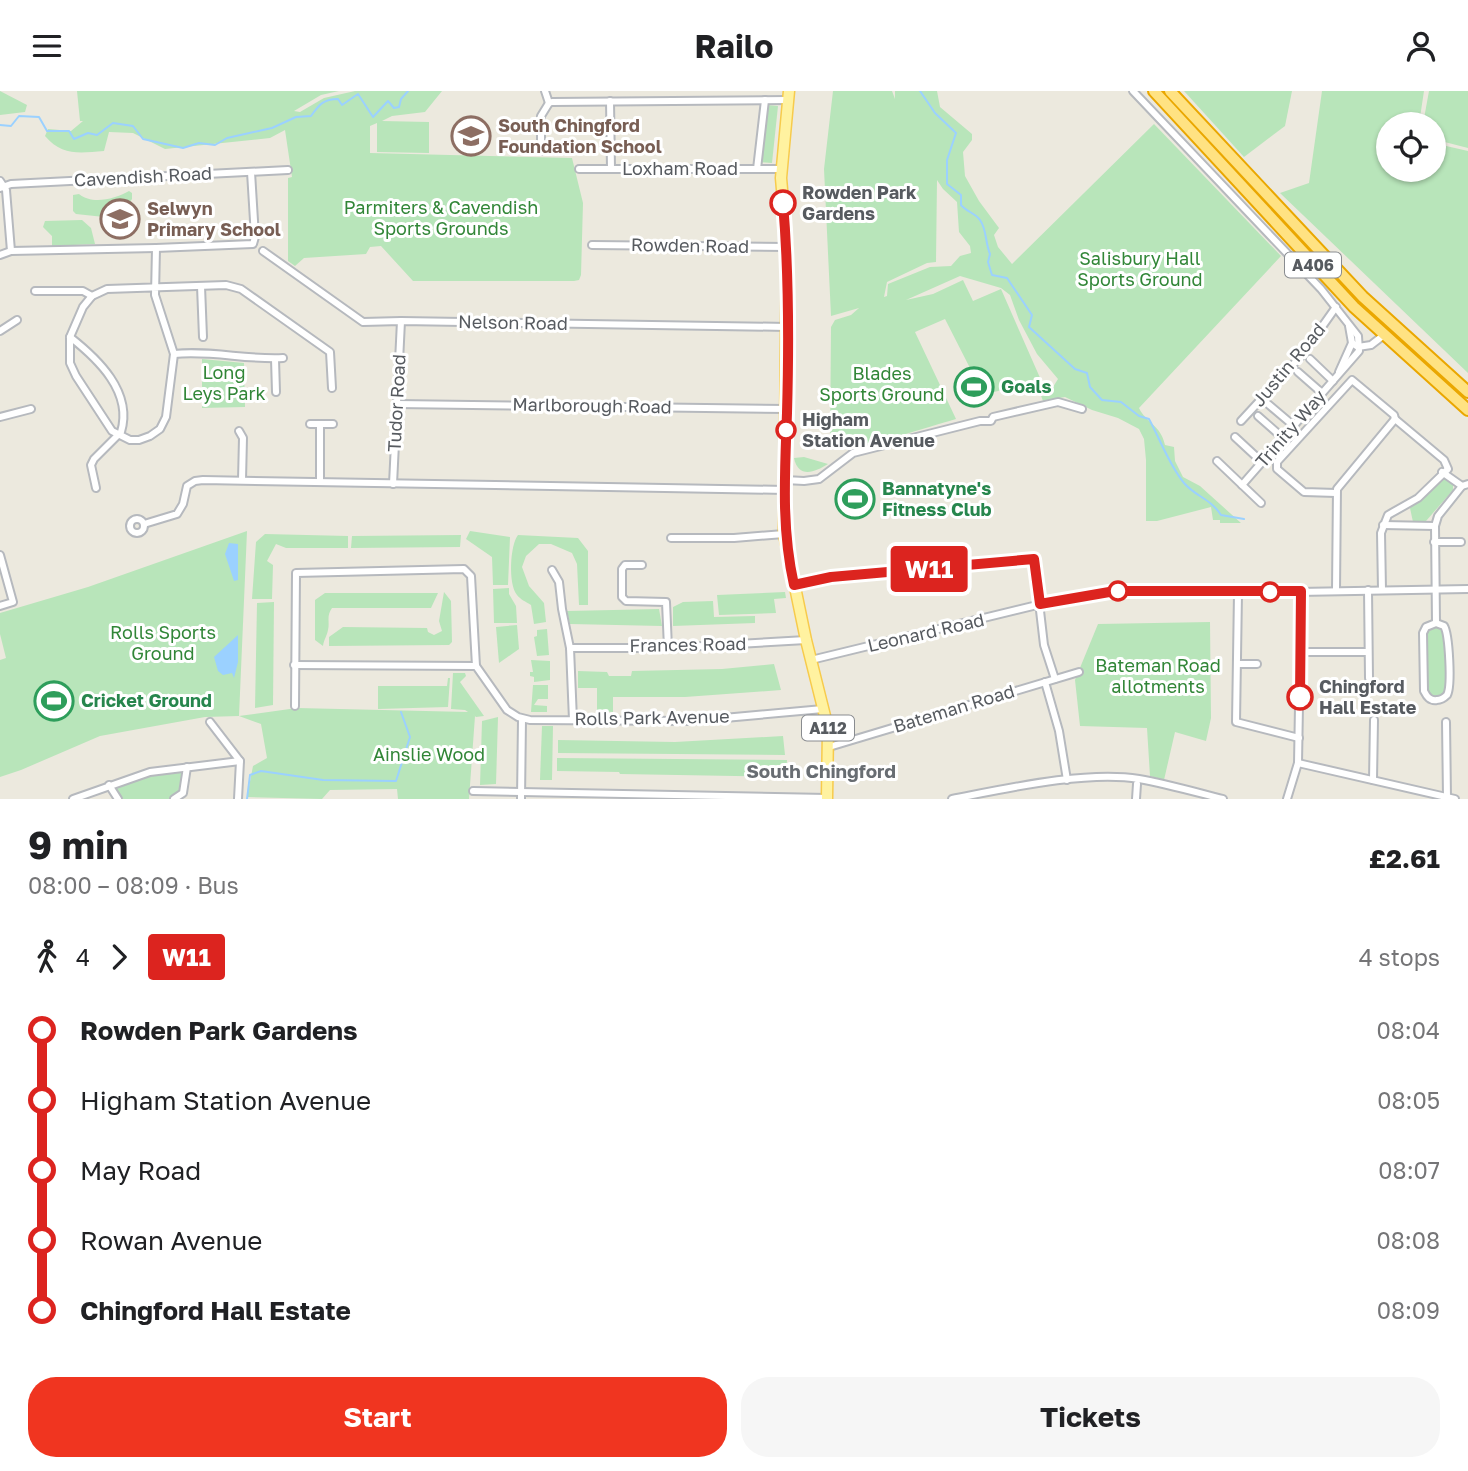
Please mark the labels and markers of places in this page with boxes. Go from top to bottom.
place label: South Chingford Foundation School [498,114,662,157]
school or university icon: South Chingford Foundation School [450,115,492,157]
place label: Rowden Park Gardens [802,181,917,224]
marker: Rowden Park Gardens [770,190,796,216]
place label: Selwyn Primary School [147,197,281,240]
school or university icon: Selwyn Primary School [99,198,141,240]
sports icon: Goals [953,366,995,408]
place label: Goals [1001,375,1052,397]
place label: Higham Station Avenue [802,408,935,451]
marker: Higham Station Avenue [776,420,796,440]
place label: Bannatyne's Fitness Club [882,477,992,520]
sports icon: Bannatyne's Fitness Club [834,478,876,520]
unlabelled marker [1108,581,1128,601]
unlabelled marker [1260,582,1280,602]
place label: Chingford Hall Estate [1319,675,1417,718]
sports icon: Cricket Ground [33,680,75,722]
marker: Chingford Hall Estate [1287,684,1313,710]
place label: Cricket Ground [81,689,212,711]

